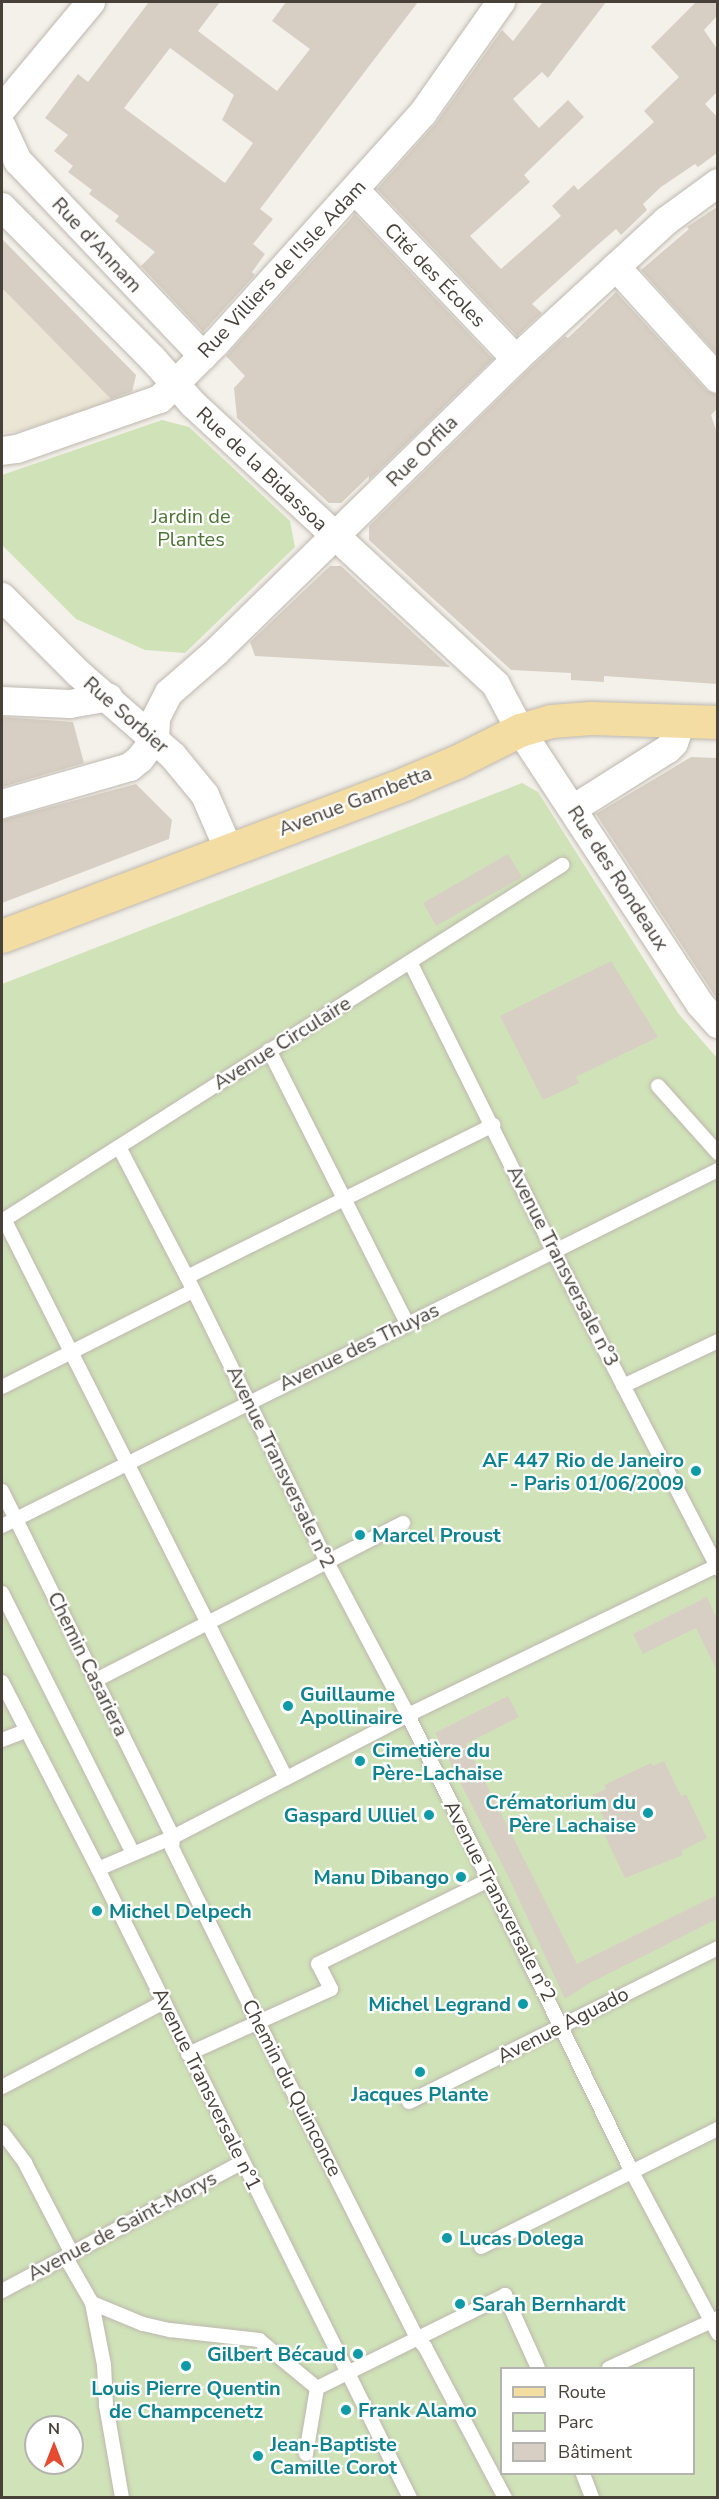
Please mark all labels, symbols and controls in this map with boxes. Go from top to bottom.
street label: Rue Villiers de l'Isle Adam [193,175,371,363]
street label: Rue d'Annam [47,192,147,298]
street label: Cité des Écoles [379,218,491,332]
street label: Rue de la Bidassoa [191,402,333,536]
street label: Rue Orfila [381,410,463,492]
park label: Jardin de Plantes [151,504,231,551]
street label: Rue Sorbier [78,671,174,759]
street label: Avenue Gambetta [275,761,435,841]
street label: Rue des Rondeaux [562,801,674,955]
street label: Avenue Circulaire [209,991,355,1095]
street label: Avenue Transversale n°3 [502,1162,624,1370]
street label: Avenue des Thuyas [275,1298,443,1396]
street label: Avenue Transversale n°2 [222,1362,340,1572]
place label: AF 447 Rio de Janeiro - Paris 01/06/2009 [482,1448,684,1495]
marker: AF 447 Rio de Janeiro - Paris 01/06/2009 [689,1464,703,1478]
place label: Marcel Proust [372,1523,501,1547]
marker: Marcel Proust [353,1528,367,1542]
street label: Chemin Casariera [43,1588,133,1740]
place label: Guillaume Apollinaire [300,1682,403,1729]
marker: Guillaume Apollinaire [281,1699,295,1713]
place label: Cimetière du Père-Lachaise [372,1738,503,1785]
marker: Cimetière du Père-Lachaise [353,1754,367,1768]
place label: Crématorium du Père Lachaise [485,1790,636,1837]
street label: Avenue Transversale n°2 [439,1797,561,2005]
place label: Gaspard Ulliel [284,1803,417,1827]
marker: Crématorium du Père Lachaise [641,1806,655,1820]
marker: Gaspard Ulliel [422,1808,436,1822]
place label: Manu Dibango [313,1865,449,1889]
marker: Manu Dibango [454,1870,468,1884]
place label: Michel Delpech [109,1899,252,1923]
marker: Michel Delpech [90,1904,104,1918]
street label: Avenue Aguado [493,1982,633,2068]
street label: Avenue Transversale n°1 [148,1984,266,2194]
place label: Michel Legrand [368,1992,511,2016]
street label: Chemin du Quinconce [237,1995,347,2181]
marker: Michel Legrand [516,1997,530,2011]
marker: Jacques Plante [413,2065,427,2079]
place label: Jacques Plante [351,2082,489,2106]
street label: Avenue de Saint-Morys [23,2166,221,2286]
place label: Lucas Dolega [459,2226,584,2250]
marker: Lucas Dolega [440,2231,454,2245]
place label: Sarah Bernhardt [472,2292,625,2316]
marker: Sarah Bernhardt [453,2297,467,2311]
place label: Gilbert Bécaud [207,2342,346,2366]
marker: Gilbert Bécaud [351,2347,365,2361]
marker: Louis Pierre Quentin de Champcenetz [179,2359,193,2373]
legend [500,2367,695,2475]
place label: Louis Pierre Quentin de Champcenetz [91,2376,281,2423]
text: Route [558,2380,606,2404]
place label: Frank Alamo [358,2398,477,2422]
marker: Frank Alamo [339,2403,353,2417]
text: Parc [558,2410,593,2434]
north arrow [24,2415,84,2475]
text: N [48,2418,60,2440]
place label: Jean-Baptiste Camille Corot [270,2432,397,2479]
text: Bâtiment [558,2440,632,2464]
marker: Jean-Baptiste Camille Corot [251,2449,265,2463]

